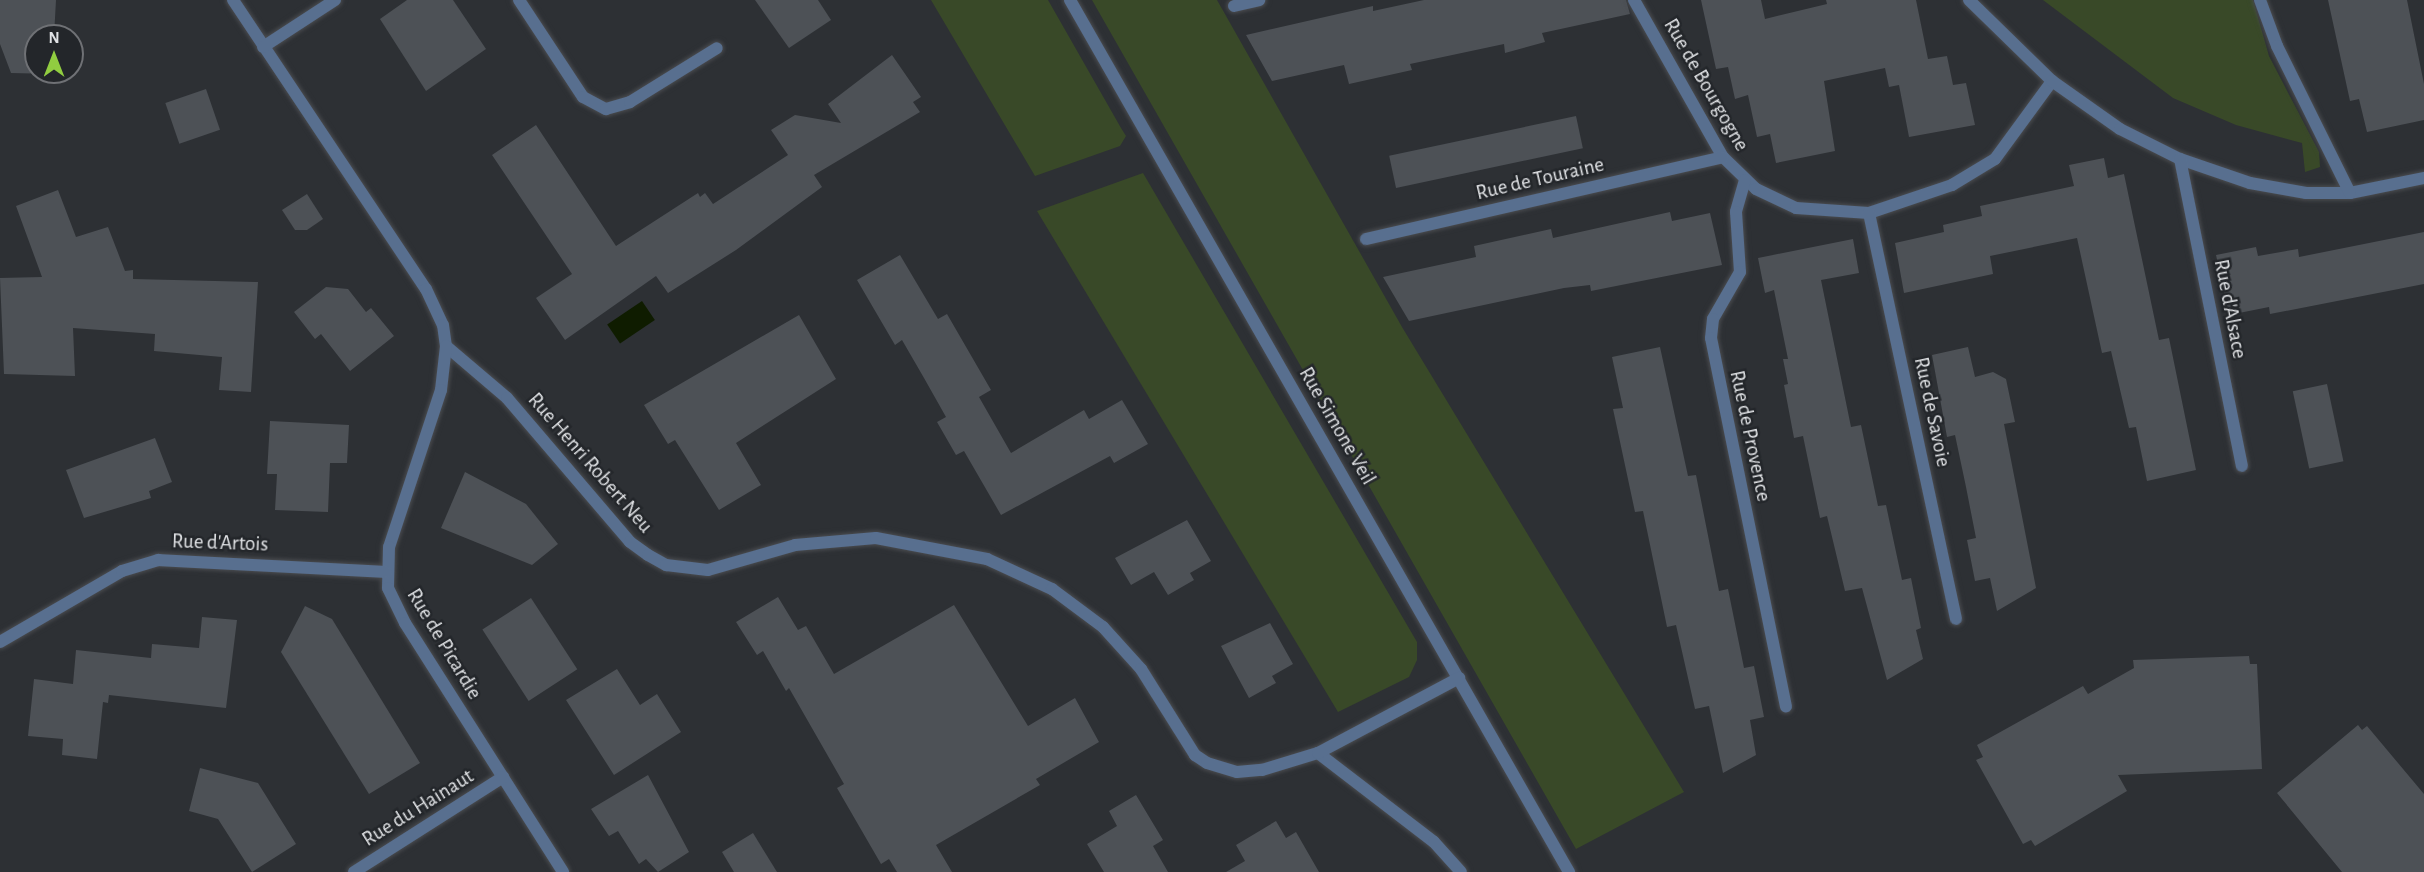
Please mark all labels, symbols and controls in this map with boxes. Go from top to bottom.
street label: Rue de Bourgogne [1658,14,1754,156]
north arrow [24,24,84,84]
text: N [48,30,60,46]
street label: Rue de Touraine [1473,152,1607,206]
street label: Rue d'Alsace [2208,257,2252,361]
street label: Rue de Savoie [1908,355,1956,469]
street label: Rue Simone Veil [1293,363,1381,489]
street label: Rue de Provence [1724,368,1776,504]
street label: Rue Henri Robert Neu [522,388,658,538]
street label: Rue d'Artois [171,529,269,557]
street label: Rue de Picardie [401,584,487,704]
street label: Rue du Hainaut [358,764,478,852]

